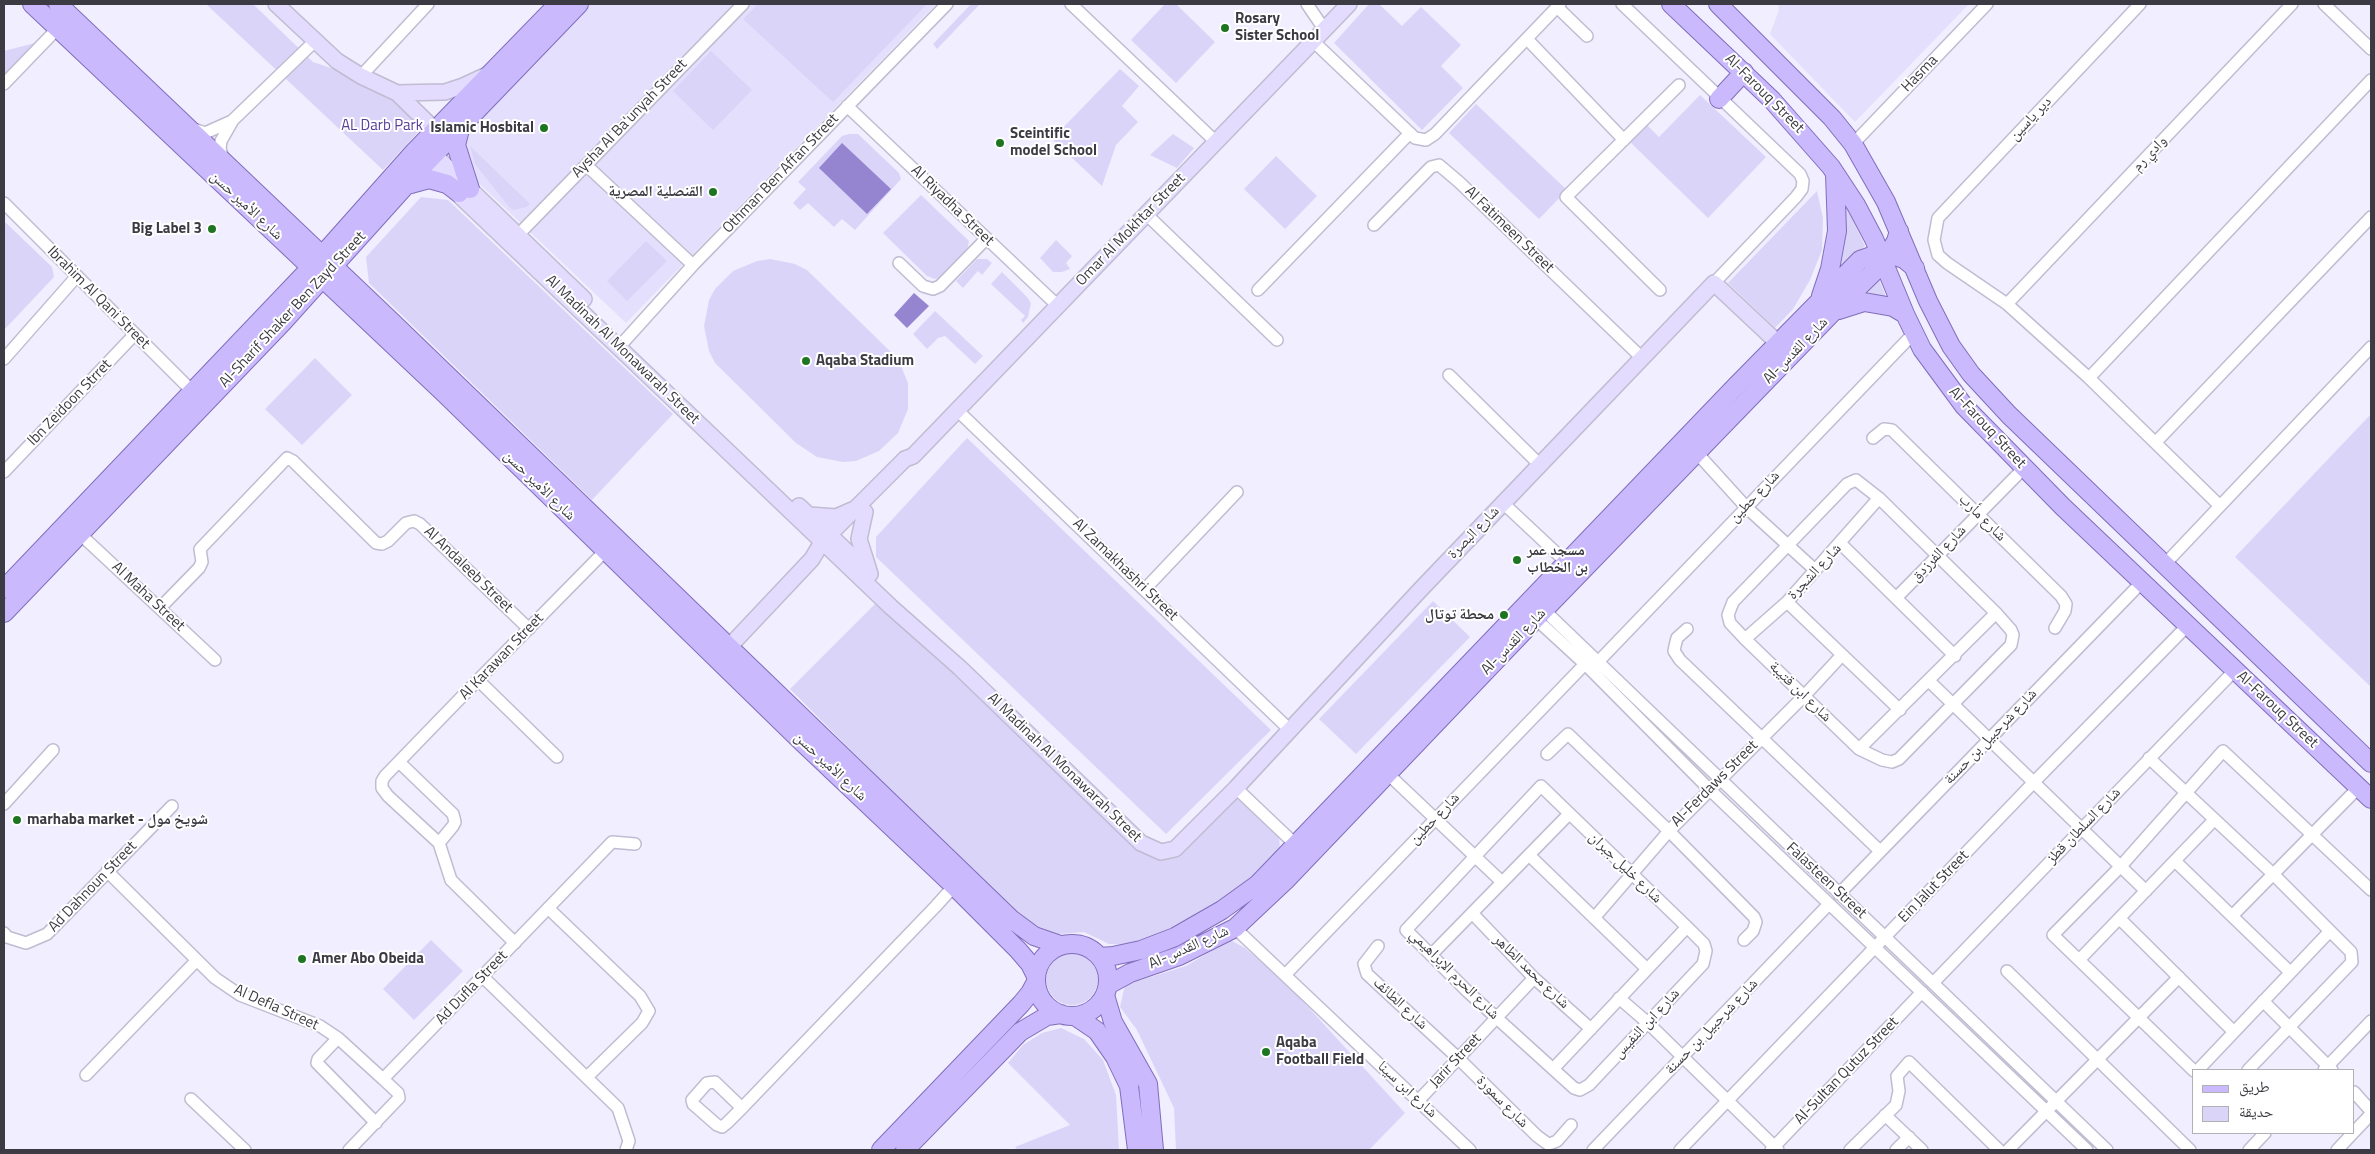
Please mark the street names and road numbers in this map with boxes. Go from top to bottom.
street label: Al-Farouq Street [1721,51,1807,137]
street label: Hasma [1898,52,1942,96]
street label: Aysha Al Ba'unyah Street [569,56,691,182]
street label: دير ياسين [2006,93,2056,145]
street label: Othman Ben Affan Street [719,111,843,237]
street label: وادي رم [2129,132,2171,176]
street label: Al Riyadha Street [907,162,997,250]
street label: شارع الأمير حسن [206,168,286,244]
street label: Omar Al Mokhtar Street [1073,170,1189,290]
street label: Al Fatimeen Street [1461,183,1557,277]
street label: Al-Sharif Shaker Ben Zayd Street [216,228,370,392]
street label: Ibrahim Al Qani Street [43,243,153,353]
street label: Al Madinah Al Monawarah Street [541,272,703,428]
street label: Al-شارع القدس [1760,314,1832,388]
street label: Ibn Zeidoon Strret [24,356,116,450]
street label: Al-Farouq Street [1945,384,2029,472]
street label: شارع الأمير حسن [499,447,579,525]
street label: شارع حطين [1726,467,1784,527]
street label: شارع مأرب [1954,490,2010,546]
street label: شارع البصرة [1444,503,1504,563]
street label: Al Zamakhashri Street [1069,515,1181,625]
street label: شارع الفرزدق [1907,522,1971,586]
street label: Al Andaleeb Street [420,523,516,617]
street label: شارع الشجرة [1784,540,1846,604]
street label: Al Maha Street [108,559,188,635]
street label: Al-شارع القدس [1478,605,1550,679]
street label: Al Karawan Street [456,610,548,704]
street label: شارع ابن قتيبة [1765,658,1835,726]
street label: Al-Farouq Street [2233,668,2321,752]
street label: شارع شرحبيل بن حسنة [1941,685,2041,789]
street label: Al Madinah Al Monawarah Street [983,690,1145,846]
street label: شارع الأمير حسن [790,729,870,805]
street label: Al-Ferdaws Street [1668,737,1762,831]
street label: شارع السلطان قطز [2043,784,2125,868]
street label: شارع حطين [1406,789,1464,849]
street label: شارع خليل جبران [1585,829,1665,907]
street label: Ad Dahnoun Street [45,838,141,936]
street label: Falasteen Street [1782,839,1870,923]
street label: Ein Jalut Street [1895,847,1973,927]
street label: Al-شارع القدس [1146,922,1232,974]
street label: شارع الحرم الإبراهيمي [1405,926,1503,1024]
street label: شارع محمد الطاهر [1489,931,1573,1013]
street label: Ad Dufla Street [432,947,512,1029]
street label: شارع الطائف [1369,974,1431,1034]
street label: شارع شرحبيل بن حسنة [1662,975,1762,1079]
street label: Al Defla Street [231,981,321,1035]
street label: شارع ابن النفيس [1610,985,1684,1063]
street label: Al-Sultan Qutuz Street [1791,1014,1903,1128]
street label: Jarir Street [1426,1030,1486,1092]
street label: شارع ابن سينا [1373,1058,1441,1122]
street label: شارع سمورة [1472,1072,1532,1132]

